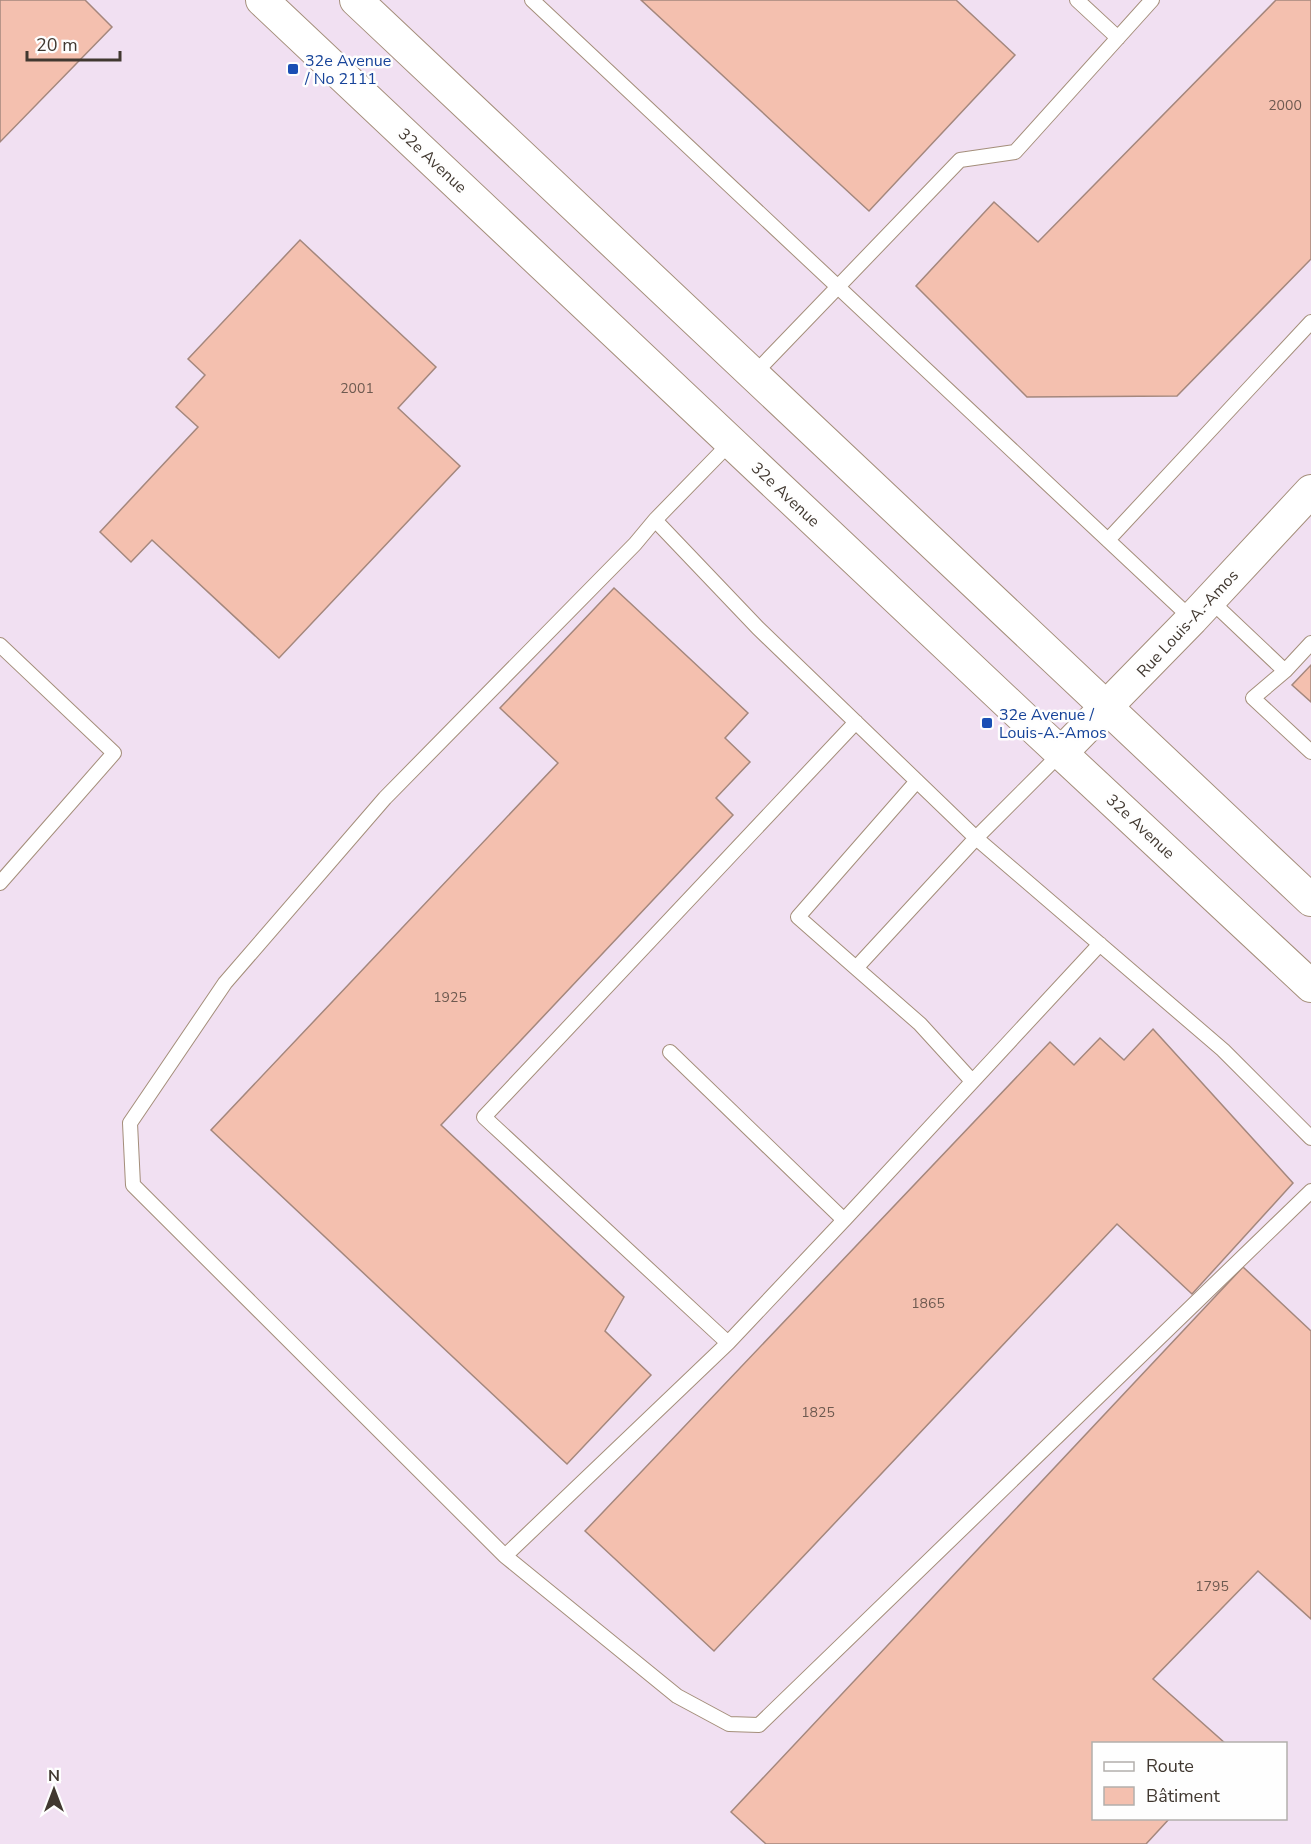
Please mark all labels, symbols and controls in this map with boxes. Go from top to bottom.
scale bar [27,24,120,62]
text: 20 m [36,33,78,57]
place label: 32e Avenue / No 2111 [304,50,391,90]
marker: 32e Avenue / No 2111 [286,62,300,76]
house number: 2000 [1268,96,1302,115]
street label: 32e Avenue [393,123,471,198]
house number: 2001 [340,379,374,398]
street label: 32e Avenue [746,457,824,532]
street label: Rue Louis-A.-Amos [1132,565,1244,682]
place label: 32e Avenue / Louis-A.-Amos [999,704,1107,744]
marker: 32e Avenue / Louis-A.-Amos [980,716,994,730]
street label: 32e Avenue [1101,789,1179,864]
house number: 1925 [433,988,467,1007]
house number: 1865 [911,1294,945,1313]
house number: 1825 [801,1403,835,1422]
house number: 1795 [1195,1577,1229,1596]
legend [1092,1742,1287,1820]
text: Route [1146,1754,1194,1778]
north arrow [24,1760,84,1820]
text: N [48,1765,60,1787]
text: Bâtiment [1146,1784,1220,1808]

